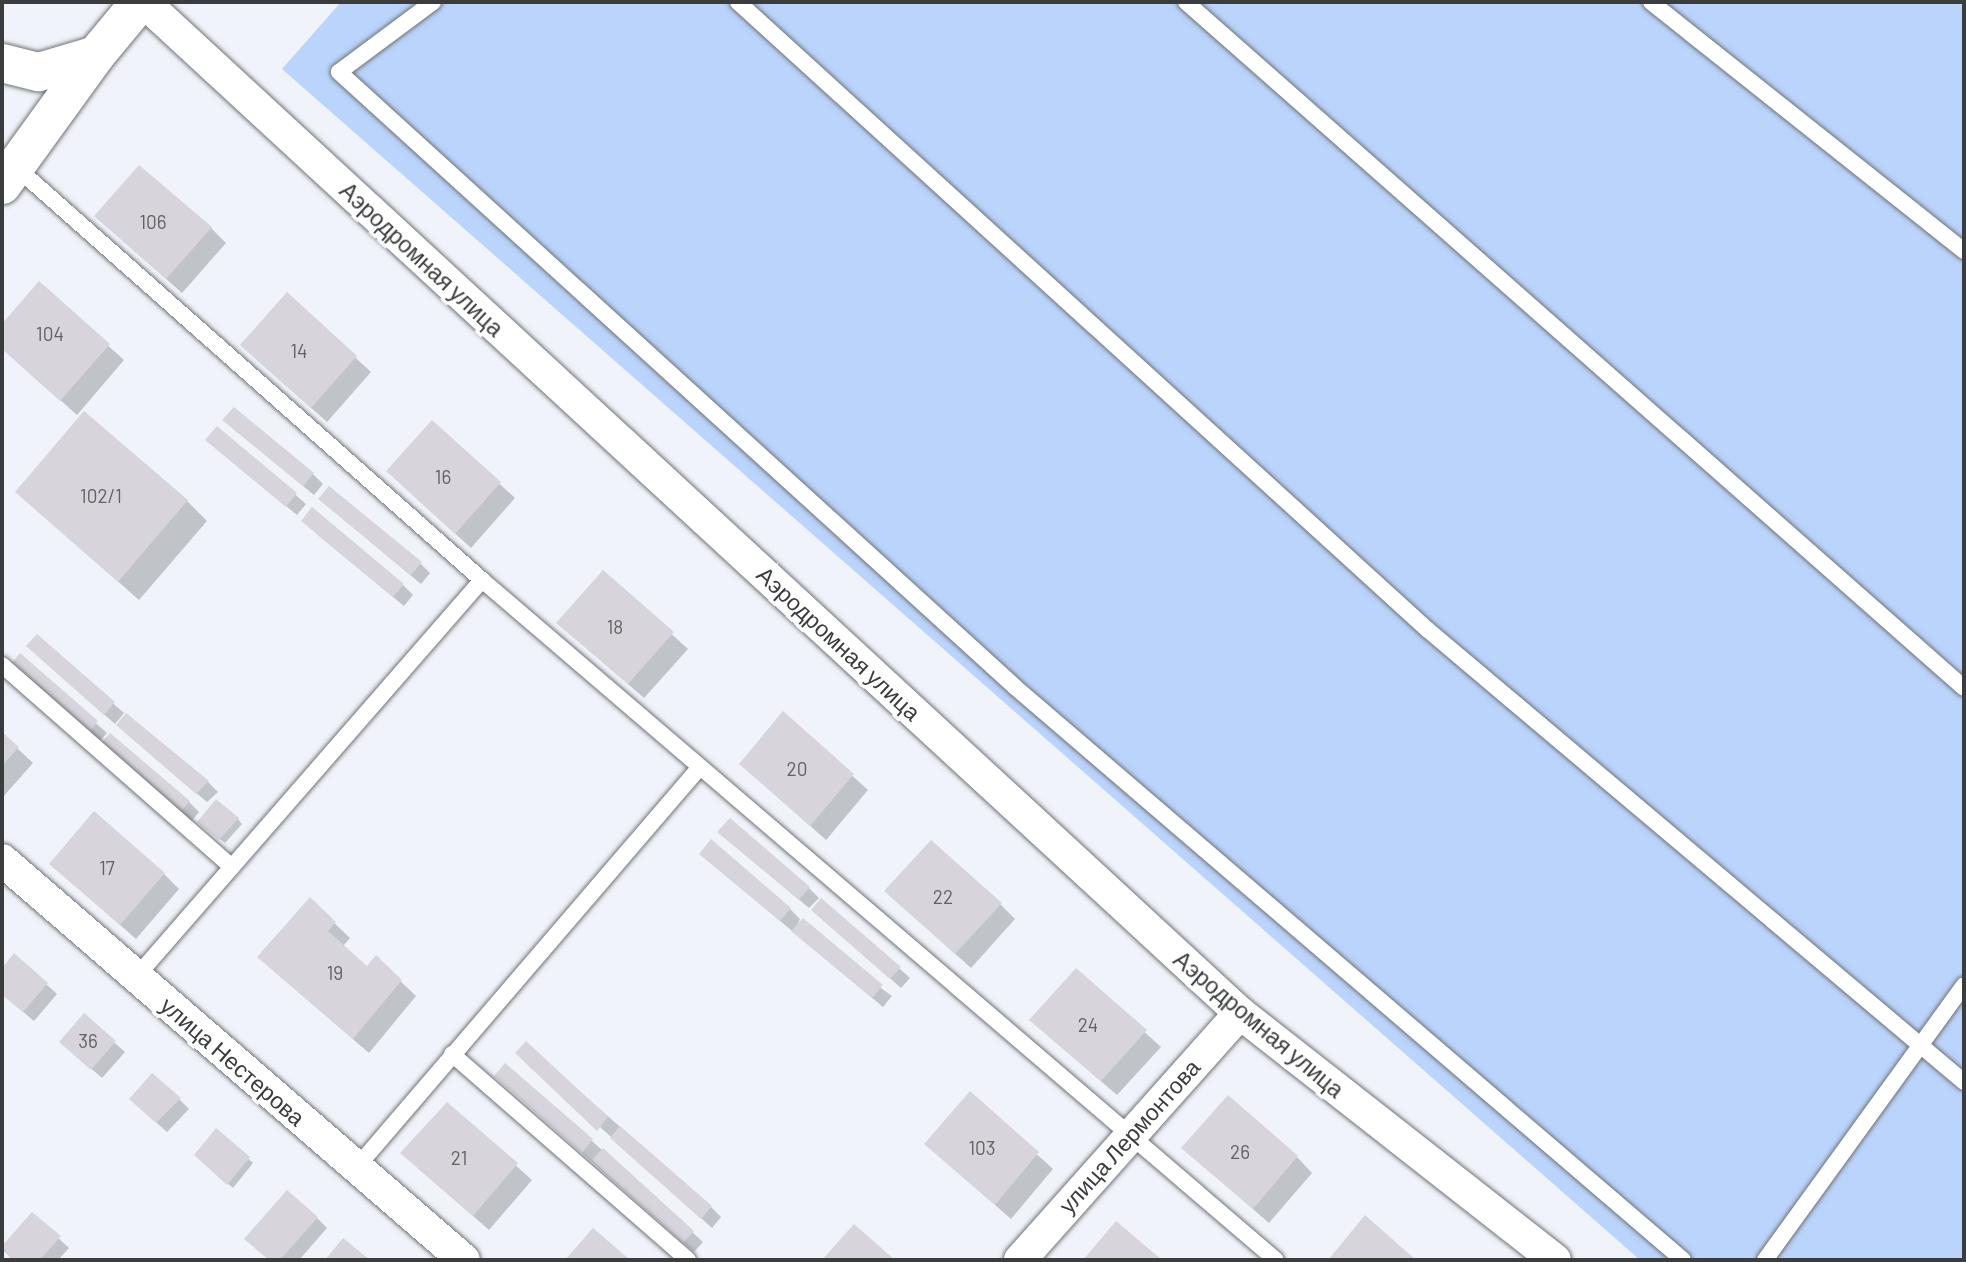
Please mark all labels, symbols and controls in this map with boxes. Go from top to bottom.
street label: Аэродромная улица [335,176,509,342]
house number: 106 [139,211,167,233]
house number: 104 [36,323,64,345]
house number: 14 [290,340,308,362]
house number: 16 [435,466,451,488]
house number: 102/1 [80,485,122,507]
street label: Аэродромная улица [752,560,926,726]
house number: 18 [607,616,623,638]
house number: 20 [787,758,807,780]
house number: 17 [99,857,115,879]
house number: 22 [933,886,953,908]
street label: Аэродромная улица [1168,945,1350,1103]
house number: 19 [327,962,343,984]
street label: улица Нестерова [155,991,311,1131]
house number: 24 [1078,1014,1098,1036]
house number: 36 [78,1030,98,1052]
street label: улица Лермонтова [1053,1053,1205,1219]
house number: 103 [968,1137,996,1159]
house number: 26 [1230,1141,1250,1163]
house number: 21 [451,1147,467,1169]

